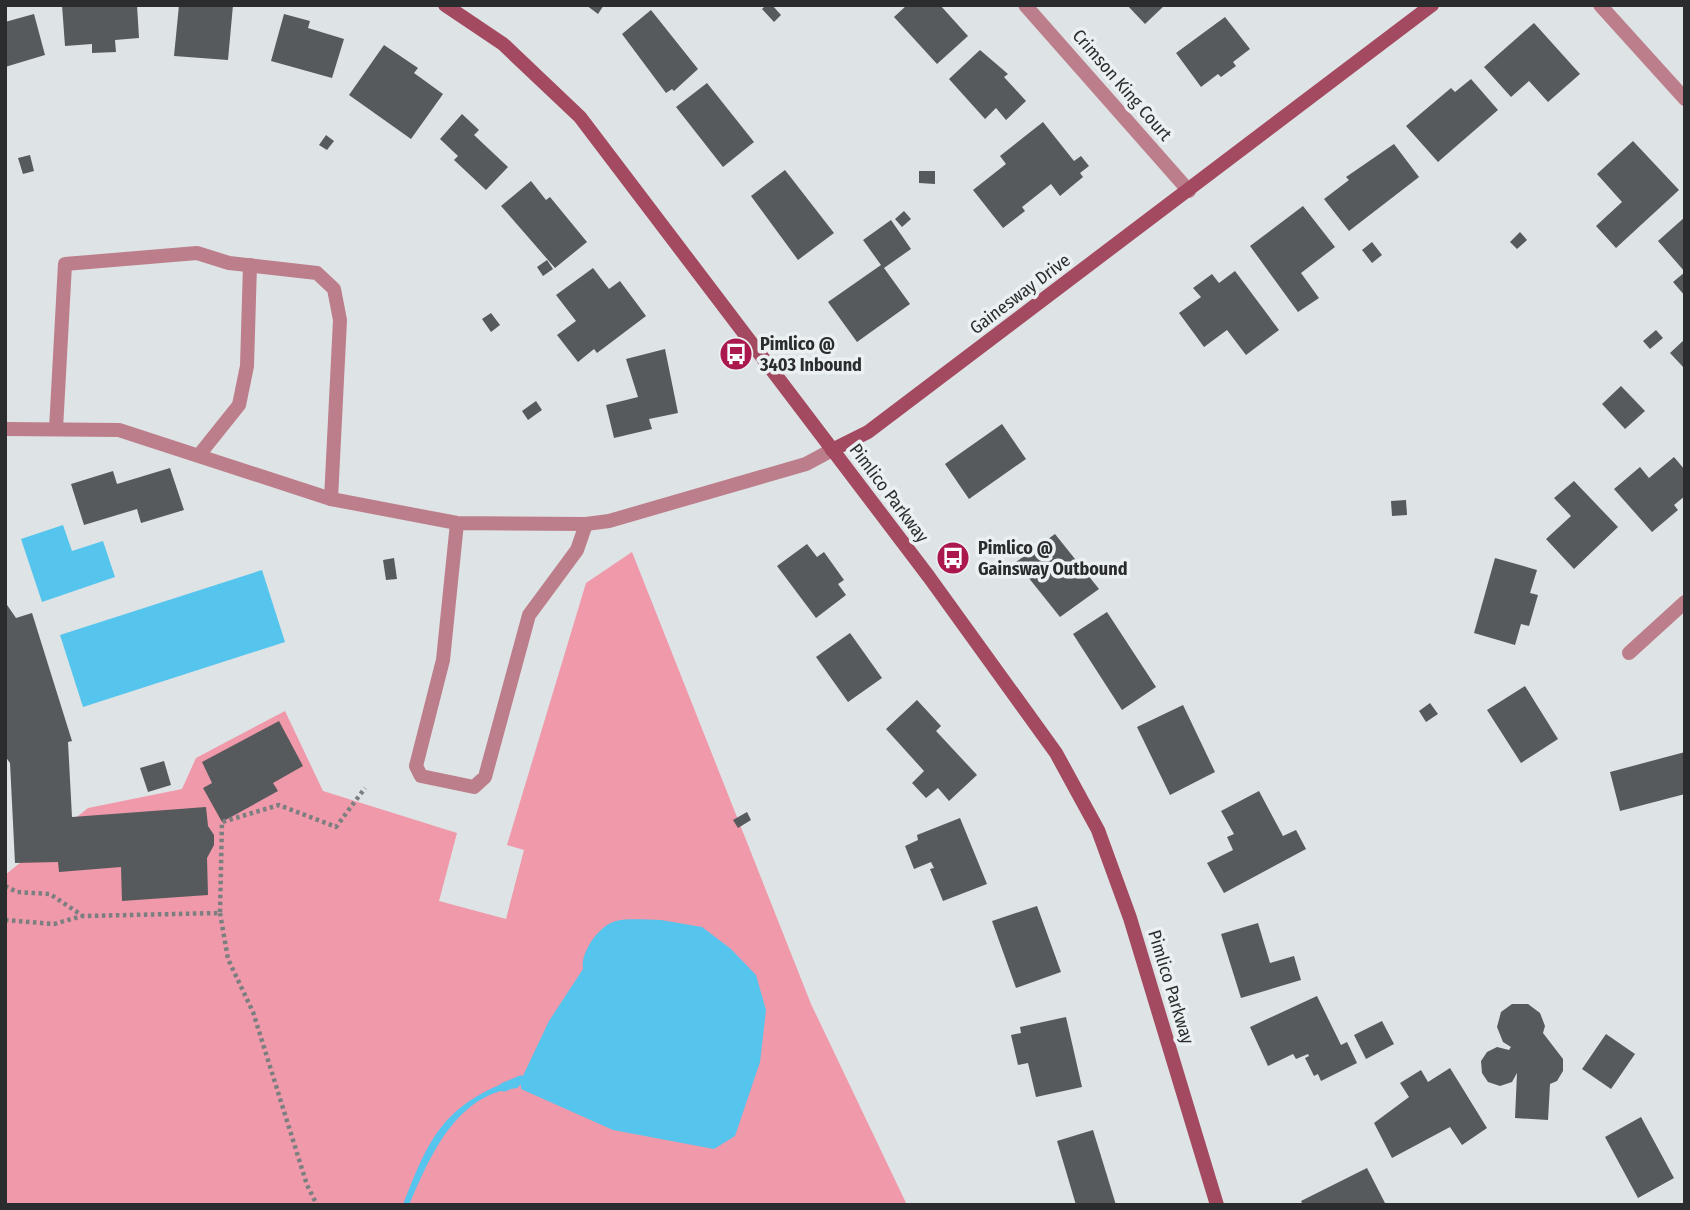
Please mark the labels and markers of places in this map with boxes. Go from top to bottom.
place label: Pimlico @ 3403 Inbound [759,333,862,376]
bus stop icon: Pimlico @ 3403 Inbound [717,335,755,373]
place label: Pimlico @ Gainsway Outbound [978,537,1127,580]
bus stop icon: Pimlico @ Gainsway Outbound [934,539,972,577]

